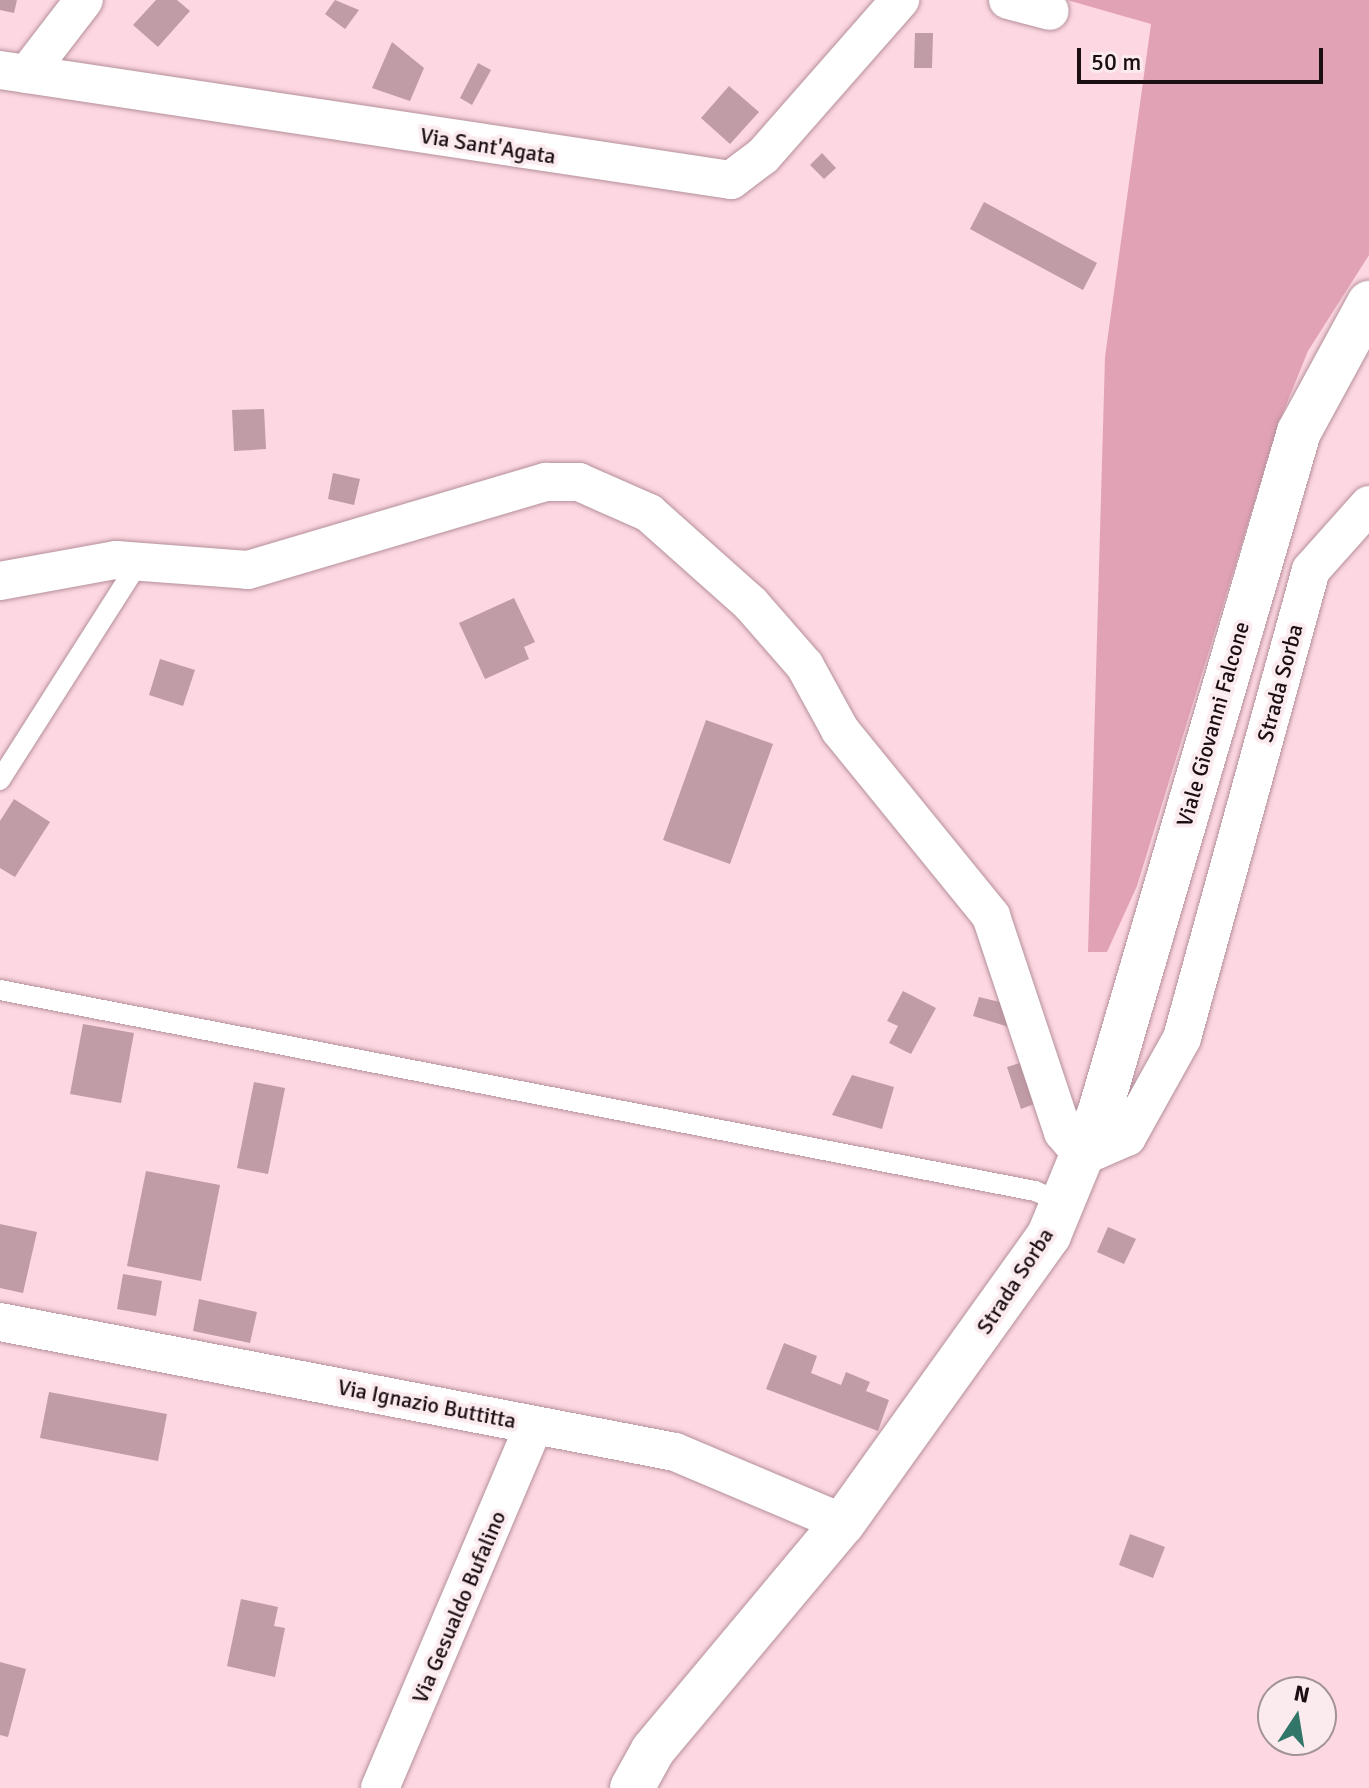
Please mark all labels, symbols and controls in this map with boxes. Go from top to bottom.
scale bar [1081,32,1327,82]
text: 50 m [1091,47,1141,77]
street label: Via Sant'Agata [418,122,558,170]
street label: Viale Giovanni Falcone [1171,619,1255,829]
street label: Strada Sorba [1252,621,1308,745]
street label: Strada Sorba [971,1223,1059,1339]
street label: Via Ignazio Buttitta [336,1374,518,1434]
street label: Via Gesualdo Bufalino [407,1507,511,1707]
north arrow [1257,1676,1337,1756]
text: N [1291,1679,1312,1709]

